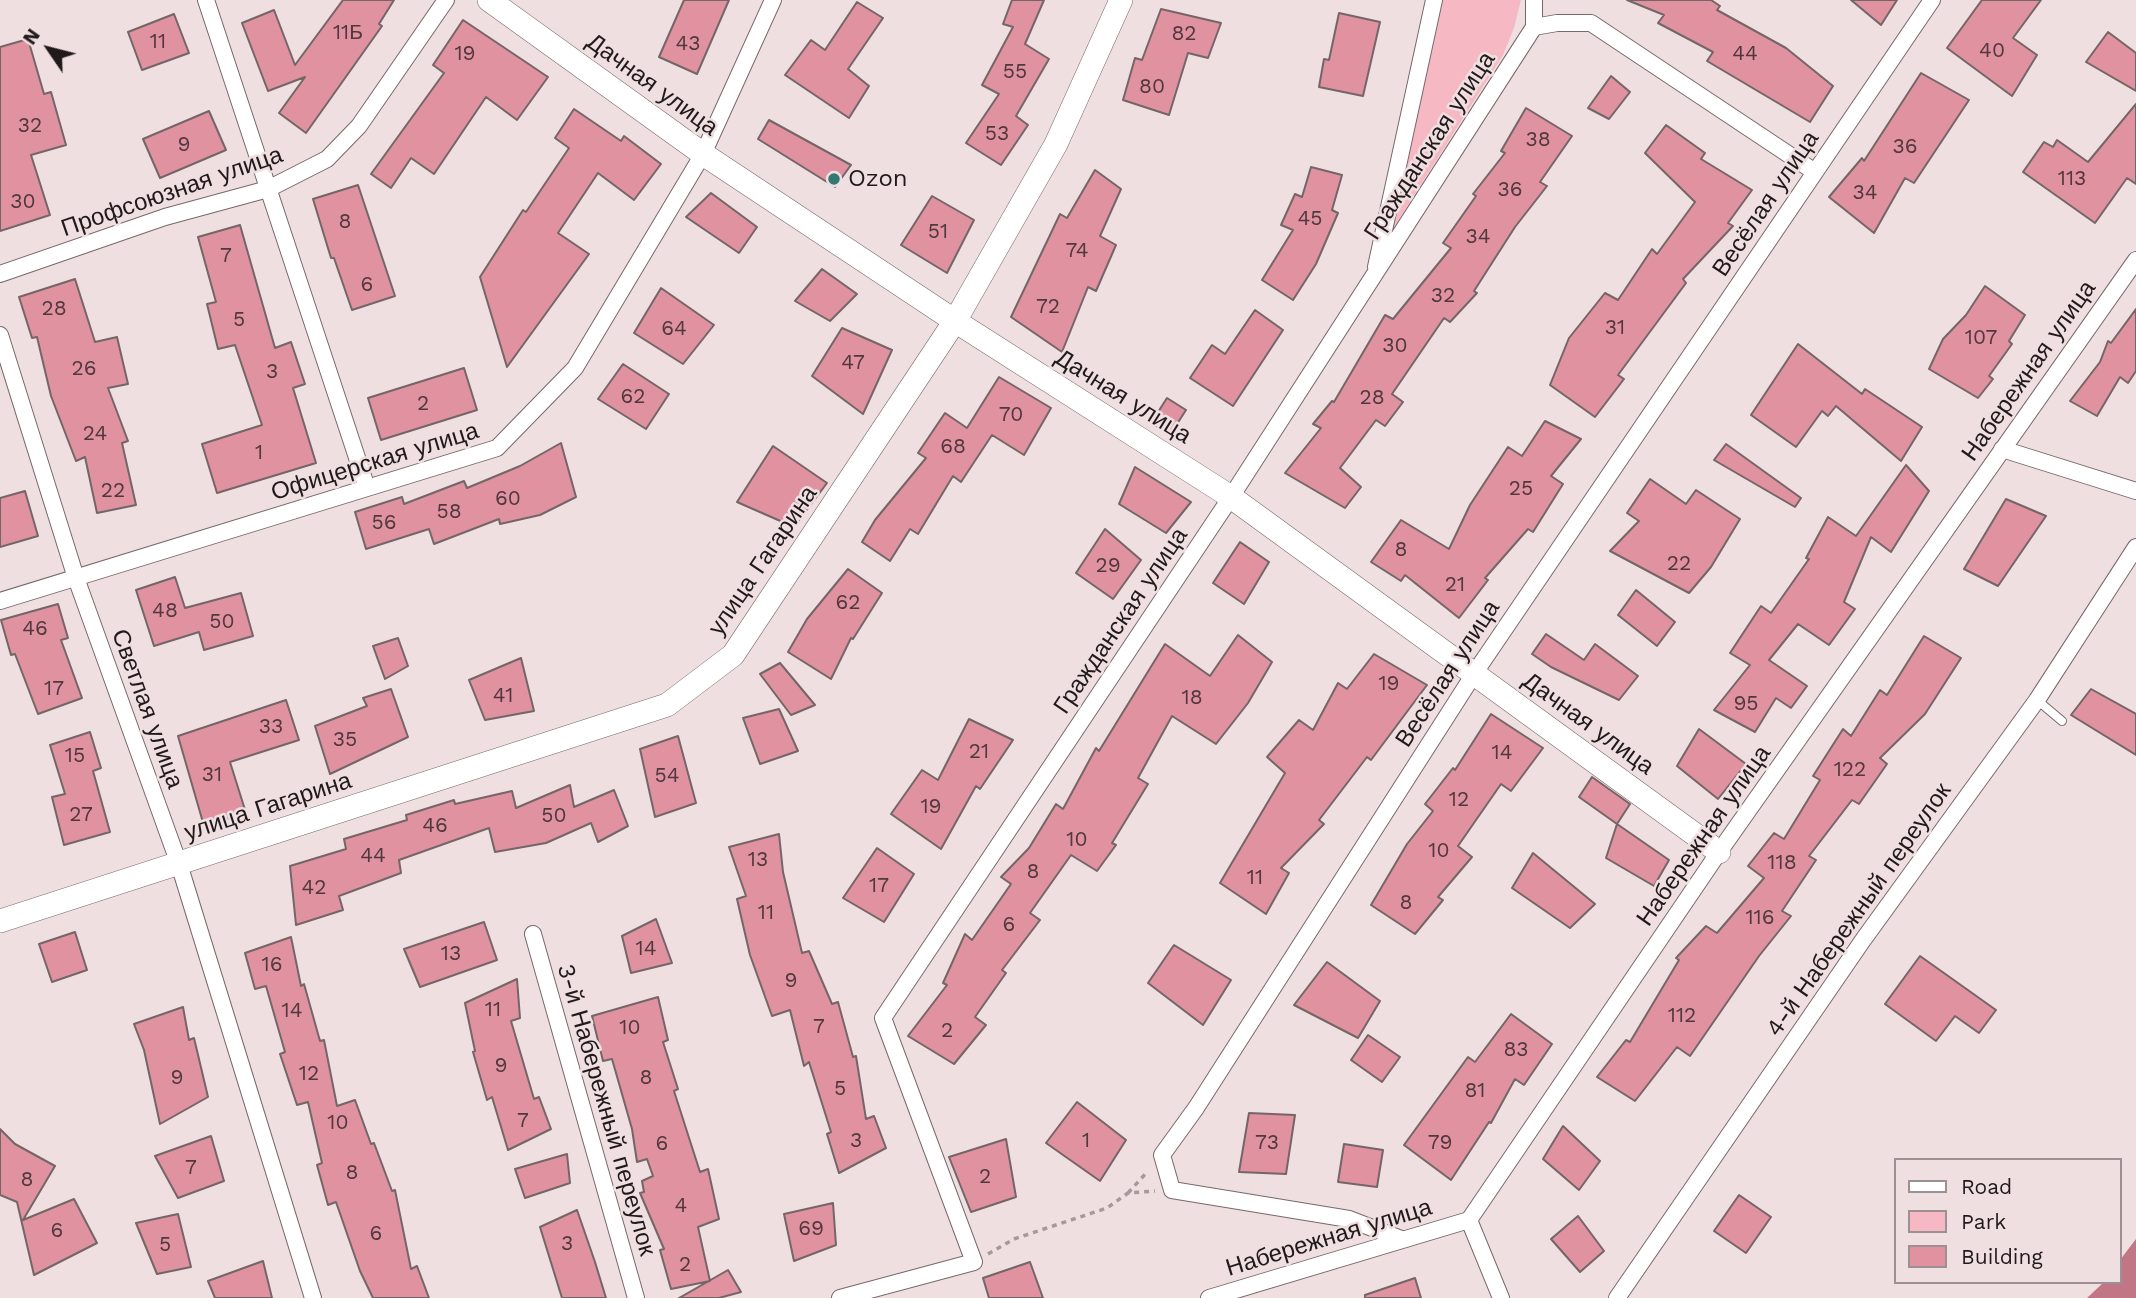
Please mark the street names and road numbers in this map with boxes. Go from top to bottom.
street label: Дачная улица [581,28,723,142]
street label: Гражданская улица [1358,47,1502,245]
street label: Весёлая улица [1707,126,1825,282]
street label: Профсоюзная улица [58,141,286,243]
street label: Набережная улица [1956,275,2102,467]
street label: Дачная улица [1050,344,1196,450]
street label: Офицерская улица [268,417,482,507]
street label: улица Гагарина [702,481,824,641]
street label: Гражданская улица [1048,522,1194,720]
street label: Весёлая улица [1390,595,1506,753]
street label: Светлая улица [105,625,189,793]
street label: Дачная улица [1517,667,1659,781]
street label: Набережная улица [1631,740,1777,932]
street label: улица Гагарина [181,766,355,848]
street label: 4-й Набережный переулок [1760,778,1958,1042]
street label: 3-й Набережный переулок [551,961,661,1259]
street label: Набережная улица [1223,1193,1435,1283]

